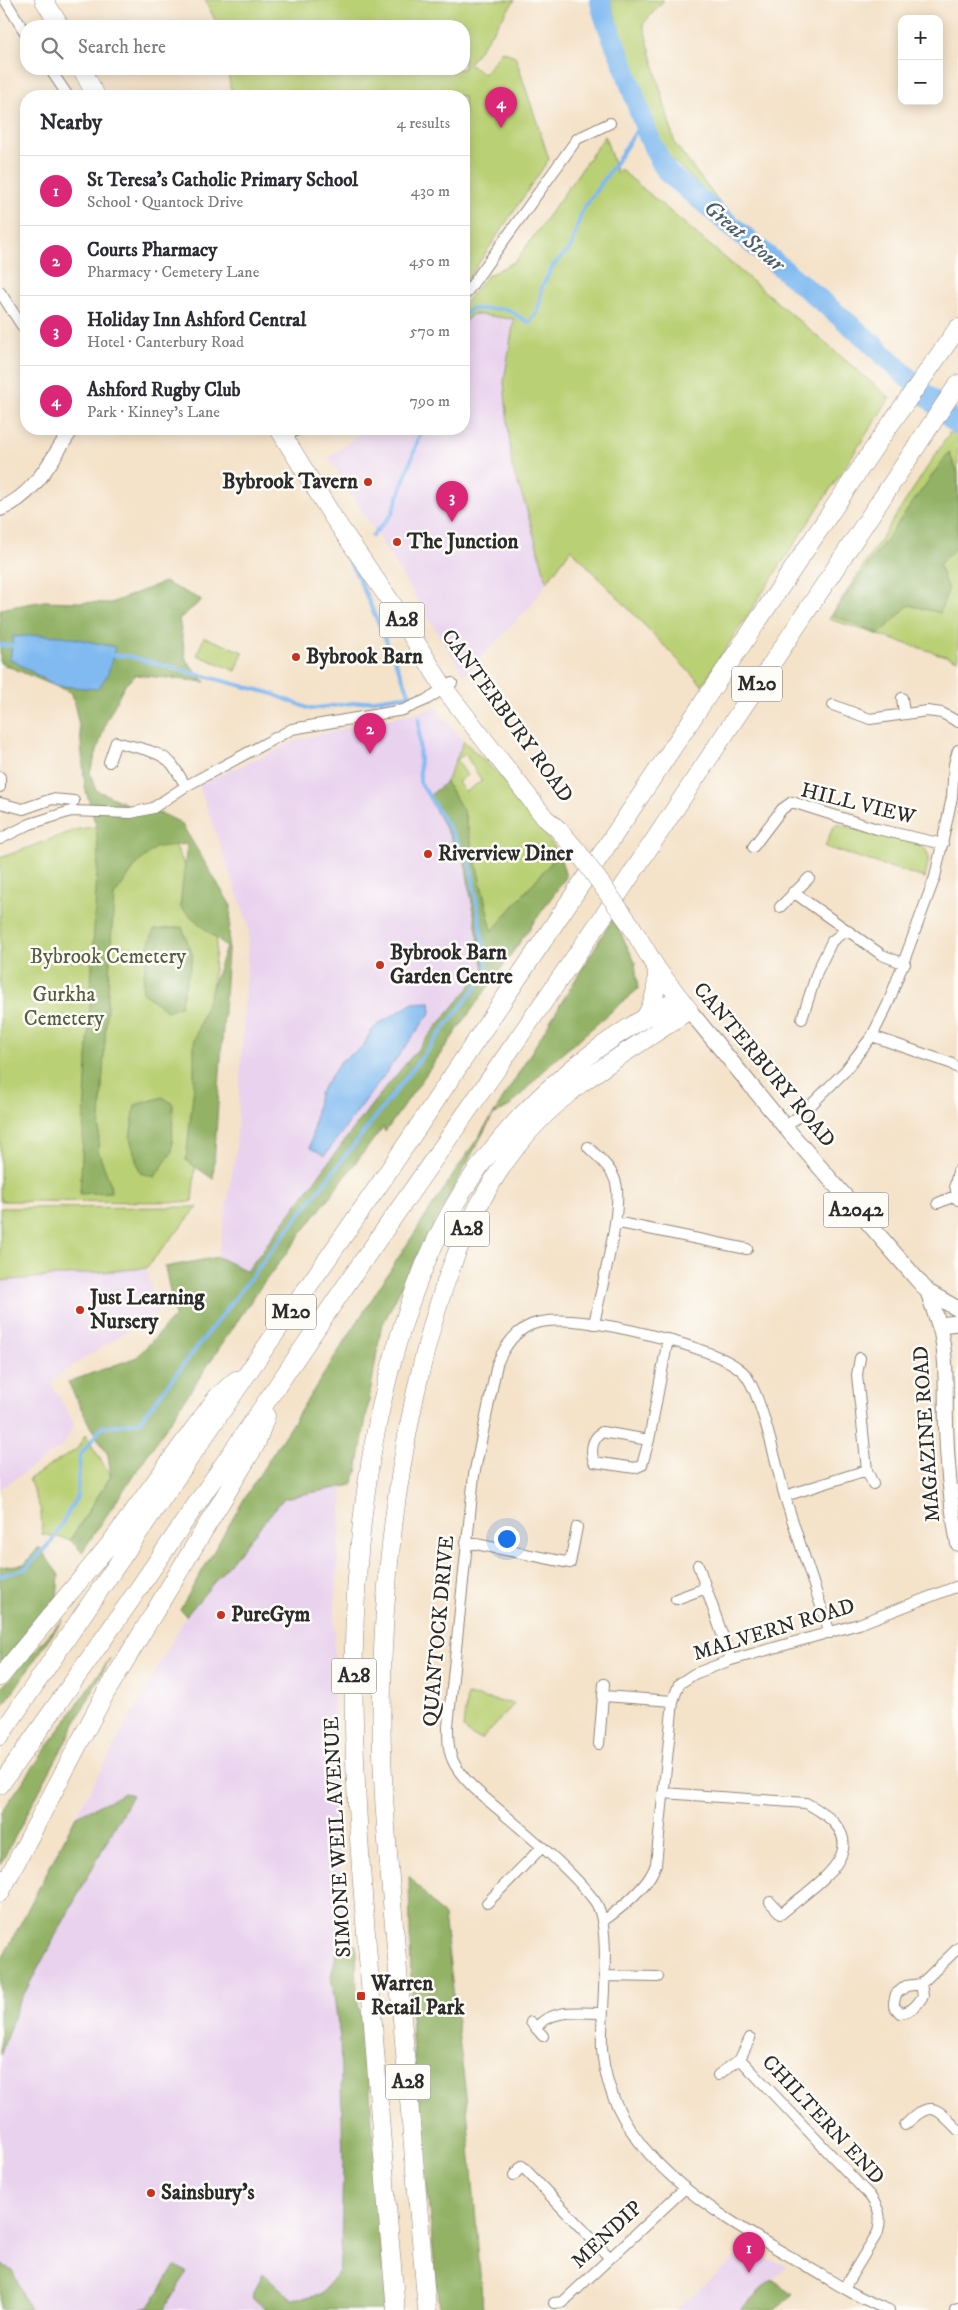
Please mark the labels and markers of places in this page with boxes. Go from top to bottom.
pin: 4 [485,87,517,128]
place label: Bybrook Tavern [222,469,359,495]
marker: Bybrook Tavern [362,476,374,488]
pin: 3 [436,481,468,522]
place label: The Junction [406,529,519,555]
marker: The Junction [391,536,403,548]
place label: Bybrook Barn [306,644,424,670]
marker: Bybrook Barn [290,651,302,663]
pin: 2 [354,713,386,754]
place label: Riverview Diner [438,841,574,867]
marker: Riverview Diner [422,848,434,860]
place label: Bybrook Barn Garden Centre [390,940,513,990]
marker: Bybrook Barn Garden Centre [374,959,386,971]
place label: Just Learning Nursery [88,1285,205,1335]
marker: Just Learning Nursery [74,1304,86,1316]
place label: PureGym [231,1602,310,1628]
marker: PureGym [215,1609,227,1621]
place label: Warren Retail Park [370,1971,465,2021]
marker: Warren Retail Park [355,1990,367,2002]
place label: Sainsbury's [161,2180,254,2206]
marker: Sainsbury's [145,2187,157,2199]
pin: 1 [733,2232,765,2273]

